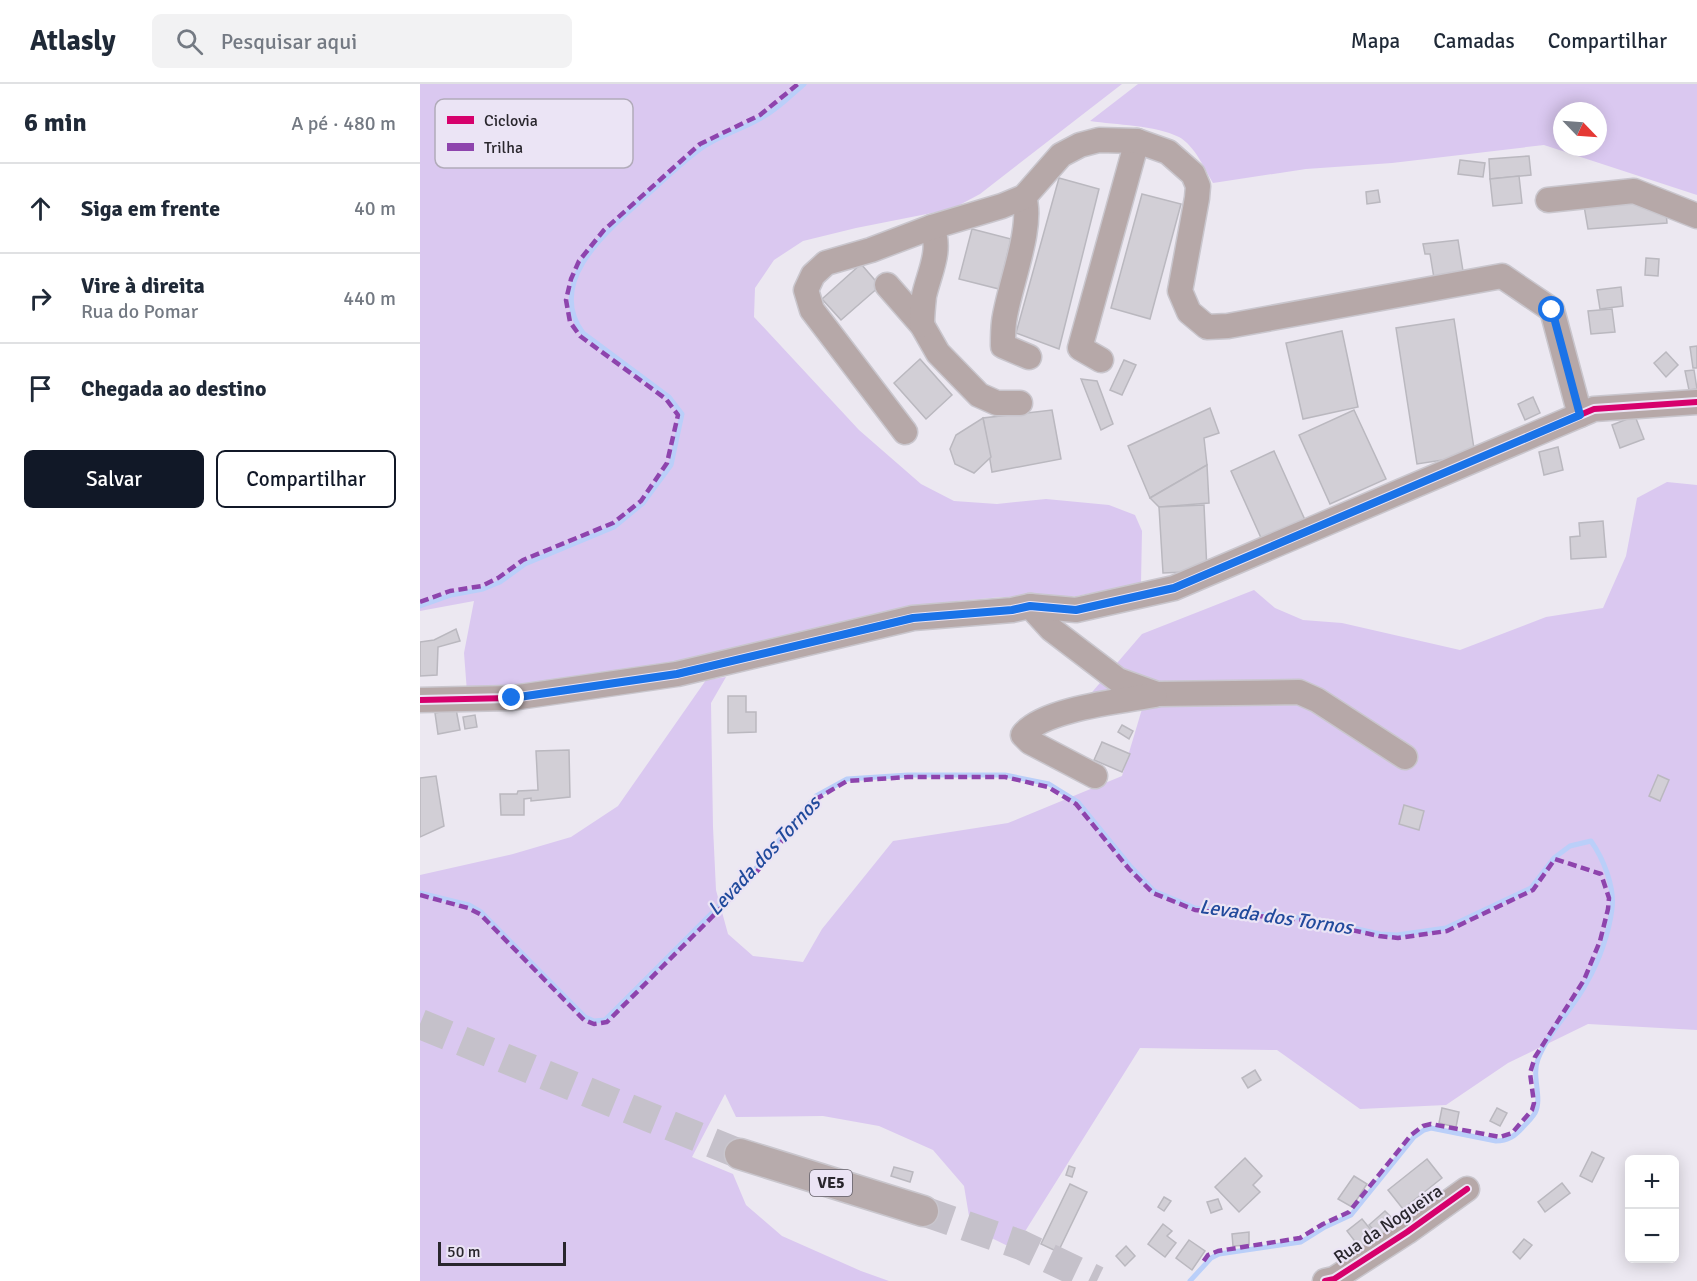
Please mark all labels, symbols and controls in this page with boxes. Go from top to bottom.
search box [152,14,572,68]
text: Atlasly [30,24,116,58]
icon: search [173,25,206,58]
text: Pesquisar aqui [221,28,357,55]
text: Mapa [1351,28,1400,54]
text: Camadas [1433,28,1515,54]
text: Compartilhar [1548,28,1667,54]
legend [435,99,633,168]
north arrow [1553,102,1607,156]
text: 6 min [24,107,87,139]
text: A pé · 480 m [291,111,396,136]
text: Ciclovia [484,111,538,131]
text: Trilha [484,138,523,158]
icon: ahead [24,192,57,225]
text: Siga em frente [81,195,220,222]
text: 40 m [354,196,396,221]
text: Vire à direita [81,272,205,299]
icon: right [24,282,57,315]
text: 440 m [343,286,396,311]
route start [1538,296,1564,322]
text: Rua do Pomar [81,299,198,324]
icon: arrive [24,372,57,405]
text: Chegada ao destino [81,375,267,402]
button: Salvar [24,450,204,508]
button: Compartilhar [216,450,396,508]
route end [498,684,524,710]
water label: Levada dos Tornos [702,789,827,921]
water label: Levada dos Tornos [1198,894,1356,940]
map controls [1625,1155,1679,1263]
button: + [1625,1155,1679,1209]
road number: VE5 [810,1170,852,1196]
street label: Rua da Nogueira [1329,1180,1447,1268]
button: − [1625,1209,1679,1263]
scale bar [438,1239,566,1266]
text: 50 m [447,1242,481,1262]

